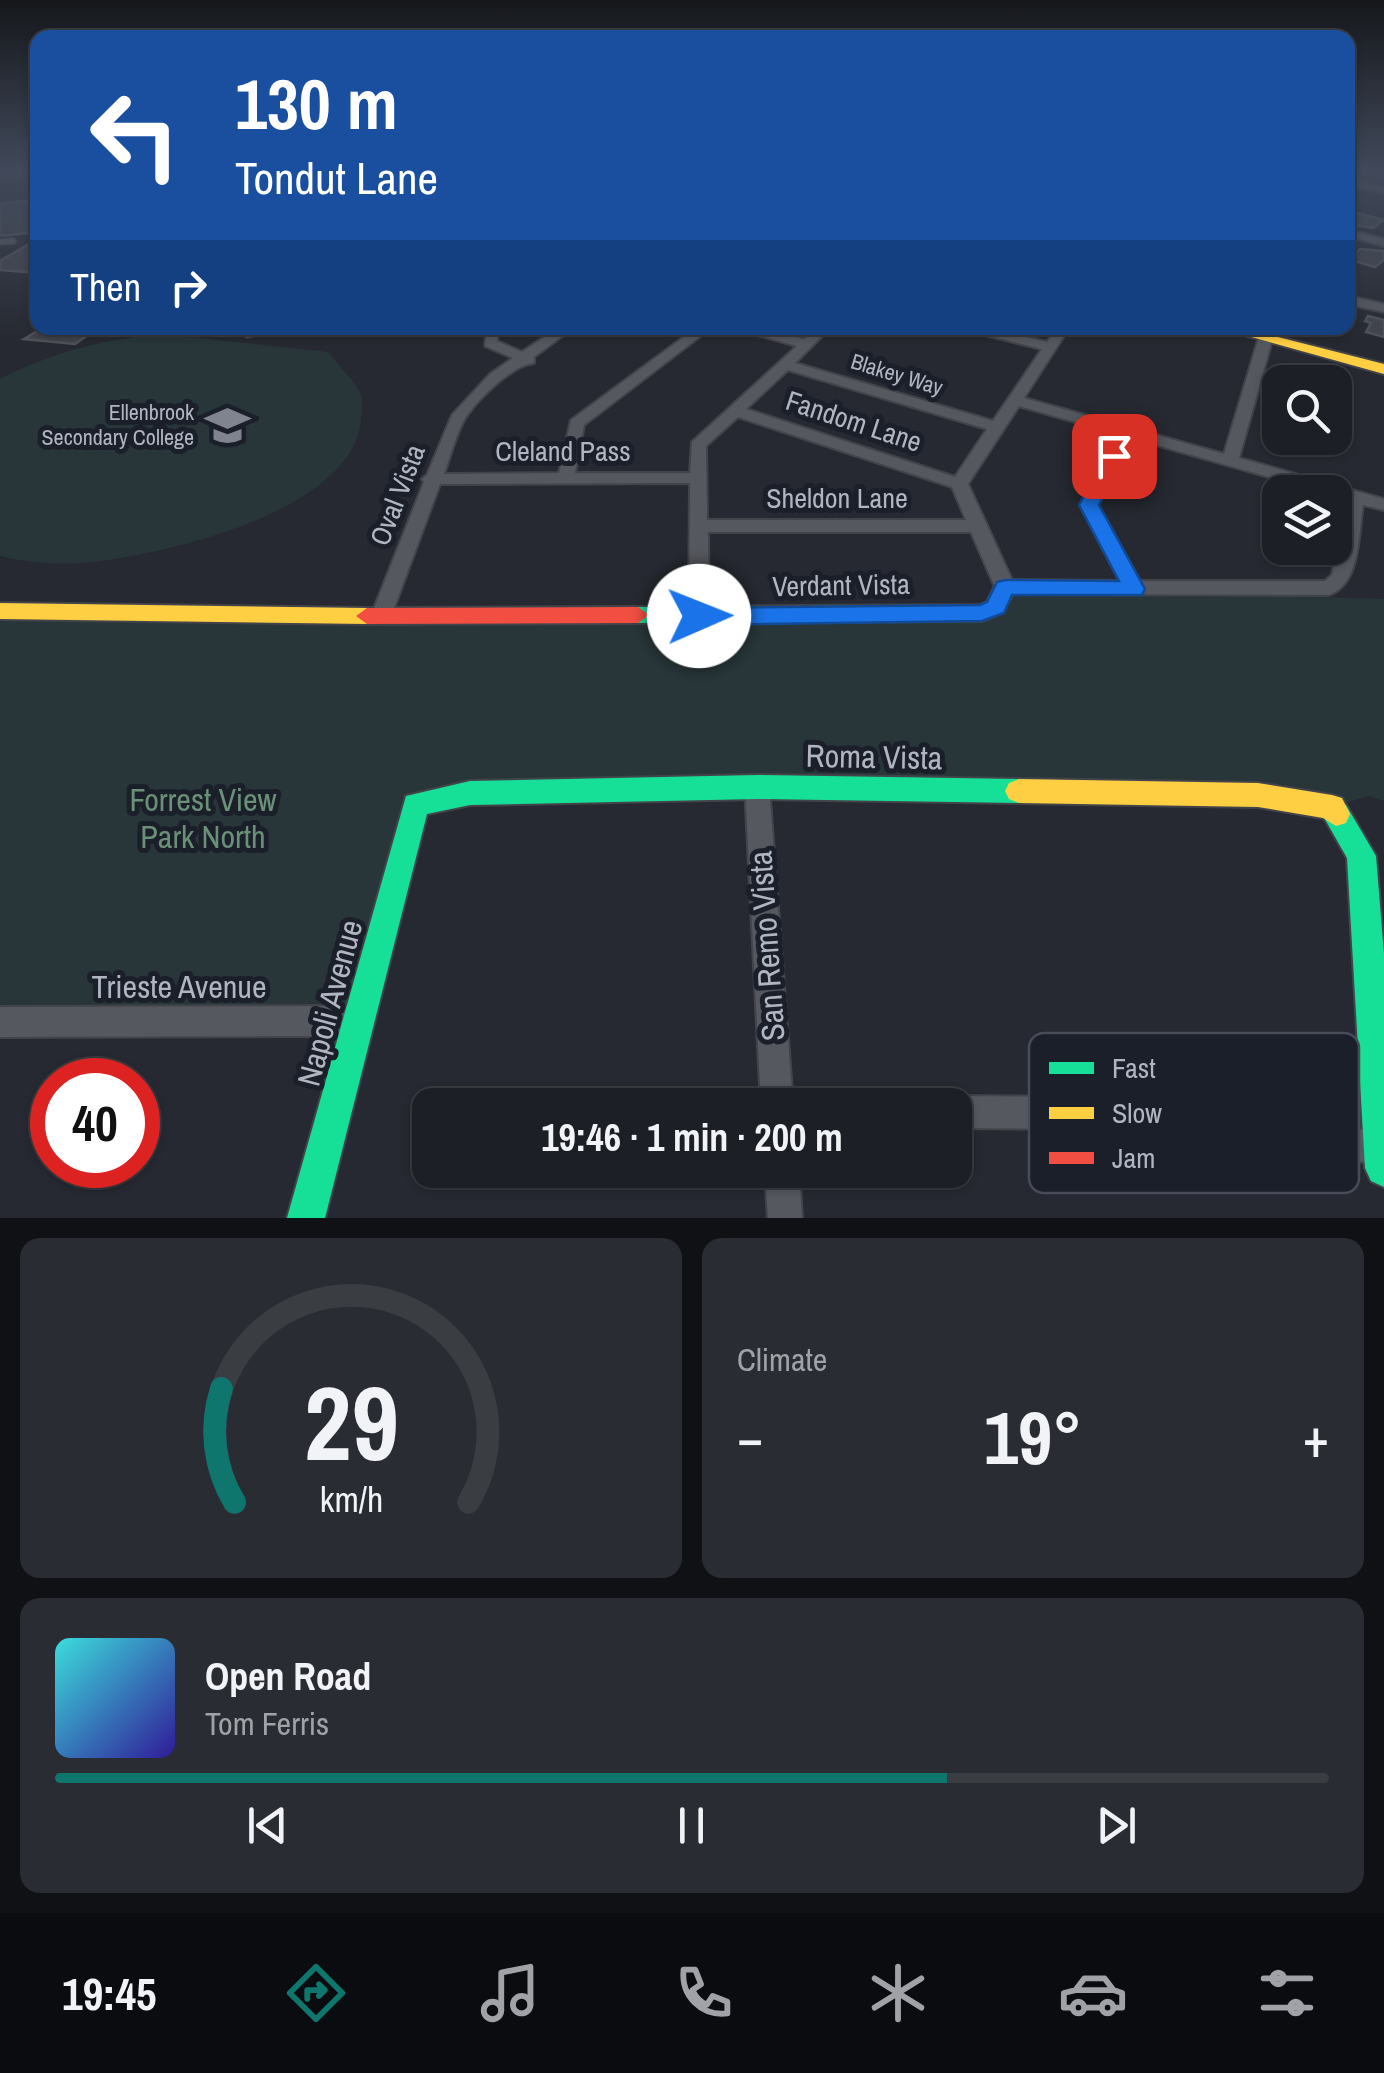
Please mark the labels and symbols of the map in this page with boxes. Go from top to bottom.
street label: Blakey Way [847,346,947,402]
street label: Fandom Lane [781,381,927,461]
place label: Ellenbrook Secondary College [42,397,195,452]
school or university icon: Ellenbrook Secondary College [203,401,251,449]
pin [1072,414,1157,499]
street label: Cleland Pass [495,432,631,470]
street label: Oval Vista [360,439,434,551]
street label: Sheldon Lane [766,479,908,517]
position arrow [647,564,751,668]
street label: Verdant Vista [772,565,910,605]
street label: Roma Vista [805,734,943,779]
park label: Forrest View Park North [129,778,277,858]
street label: San Remo Vista [738,849,795,1043]
street label: Napoli Avenue [287,915,372,1091]
street label: Trieste Avenue [91,965,267,1008]
legend [1029,1033,1359,1193]
text: Fast [1112,1049,1156,1087]
speed limit sign: 40 [30,1058,160,1188]
text: Slow [1112,1094,1162,1132]
text: Jam [1112,1139,1155,1177]

